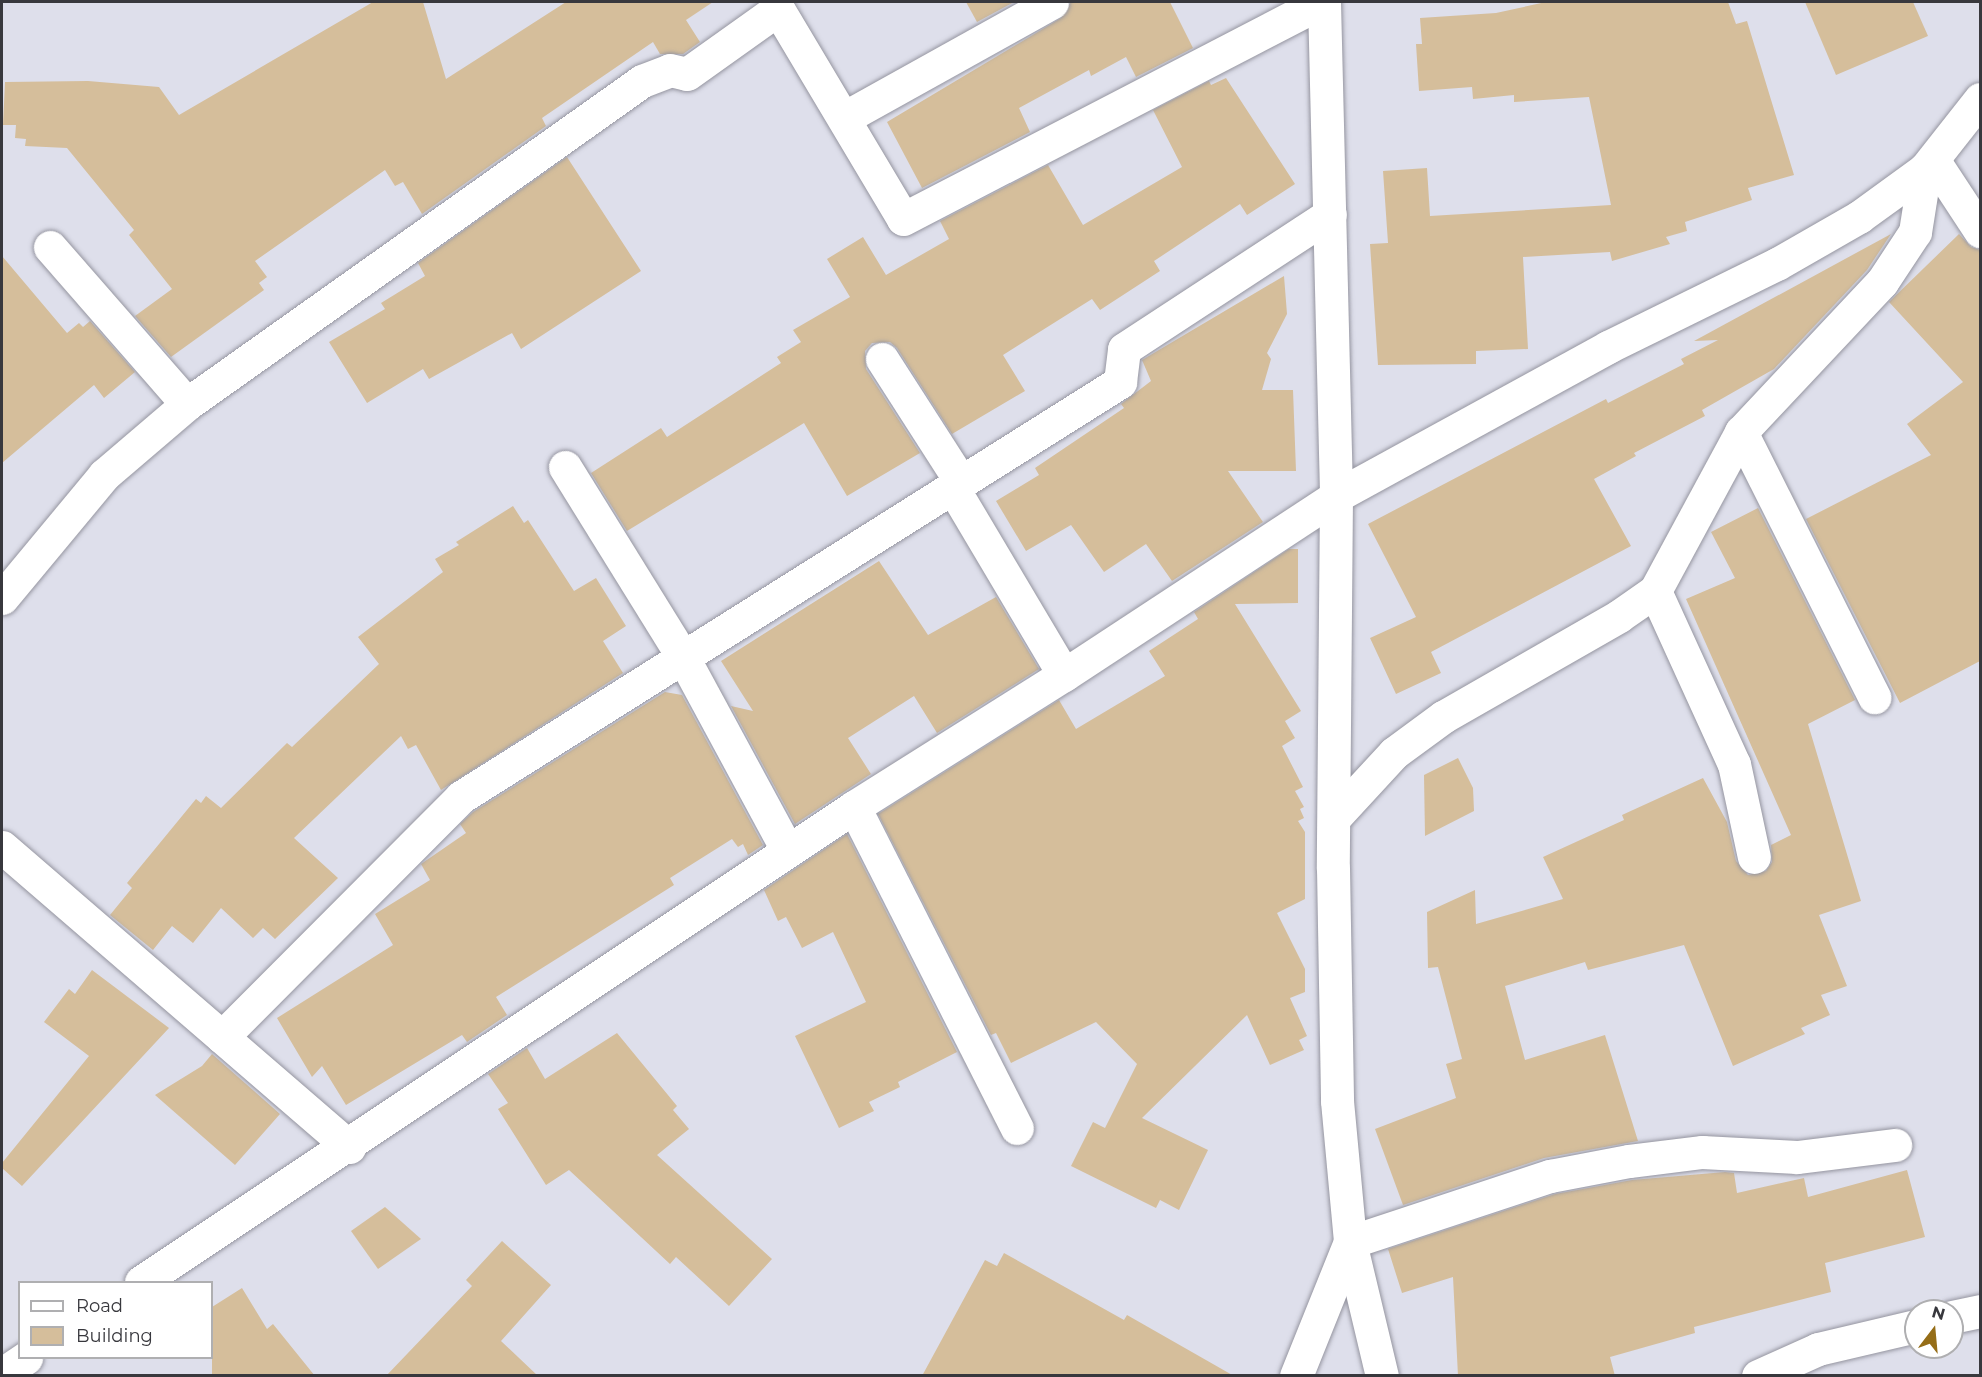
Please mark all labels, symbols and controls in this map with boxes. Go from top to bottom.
legend [18,1281,213,1359]
text: Road [76,1295,123,1317]
north arrow [1904,1299,1964,1359]
text: N [1930,1302,1947,1324]
text: Building [76,1325,153,1347]

